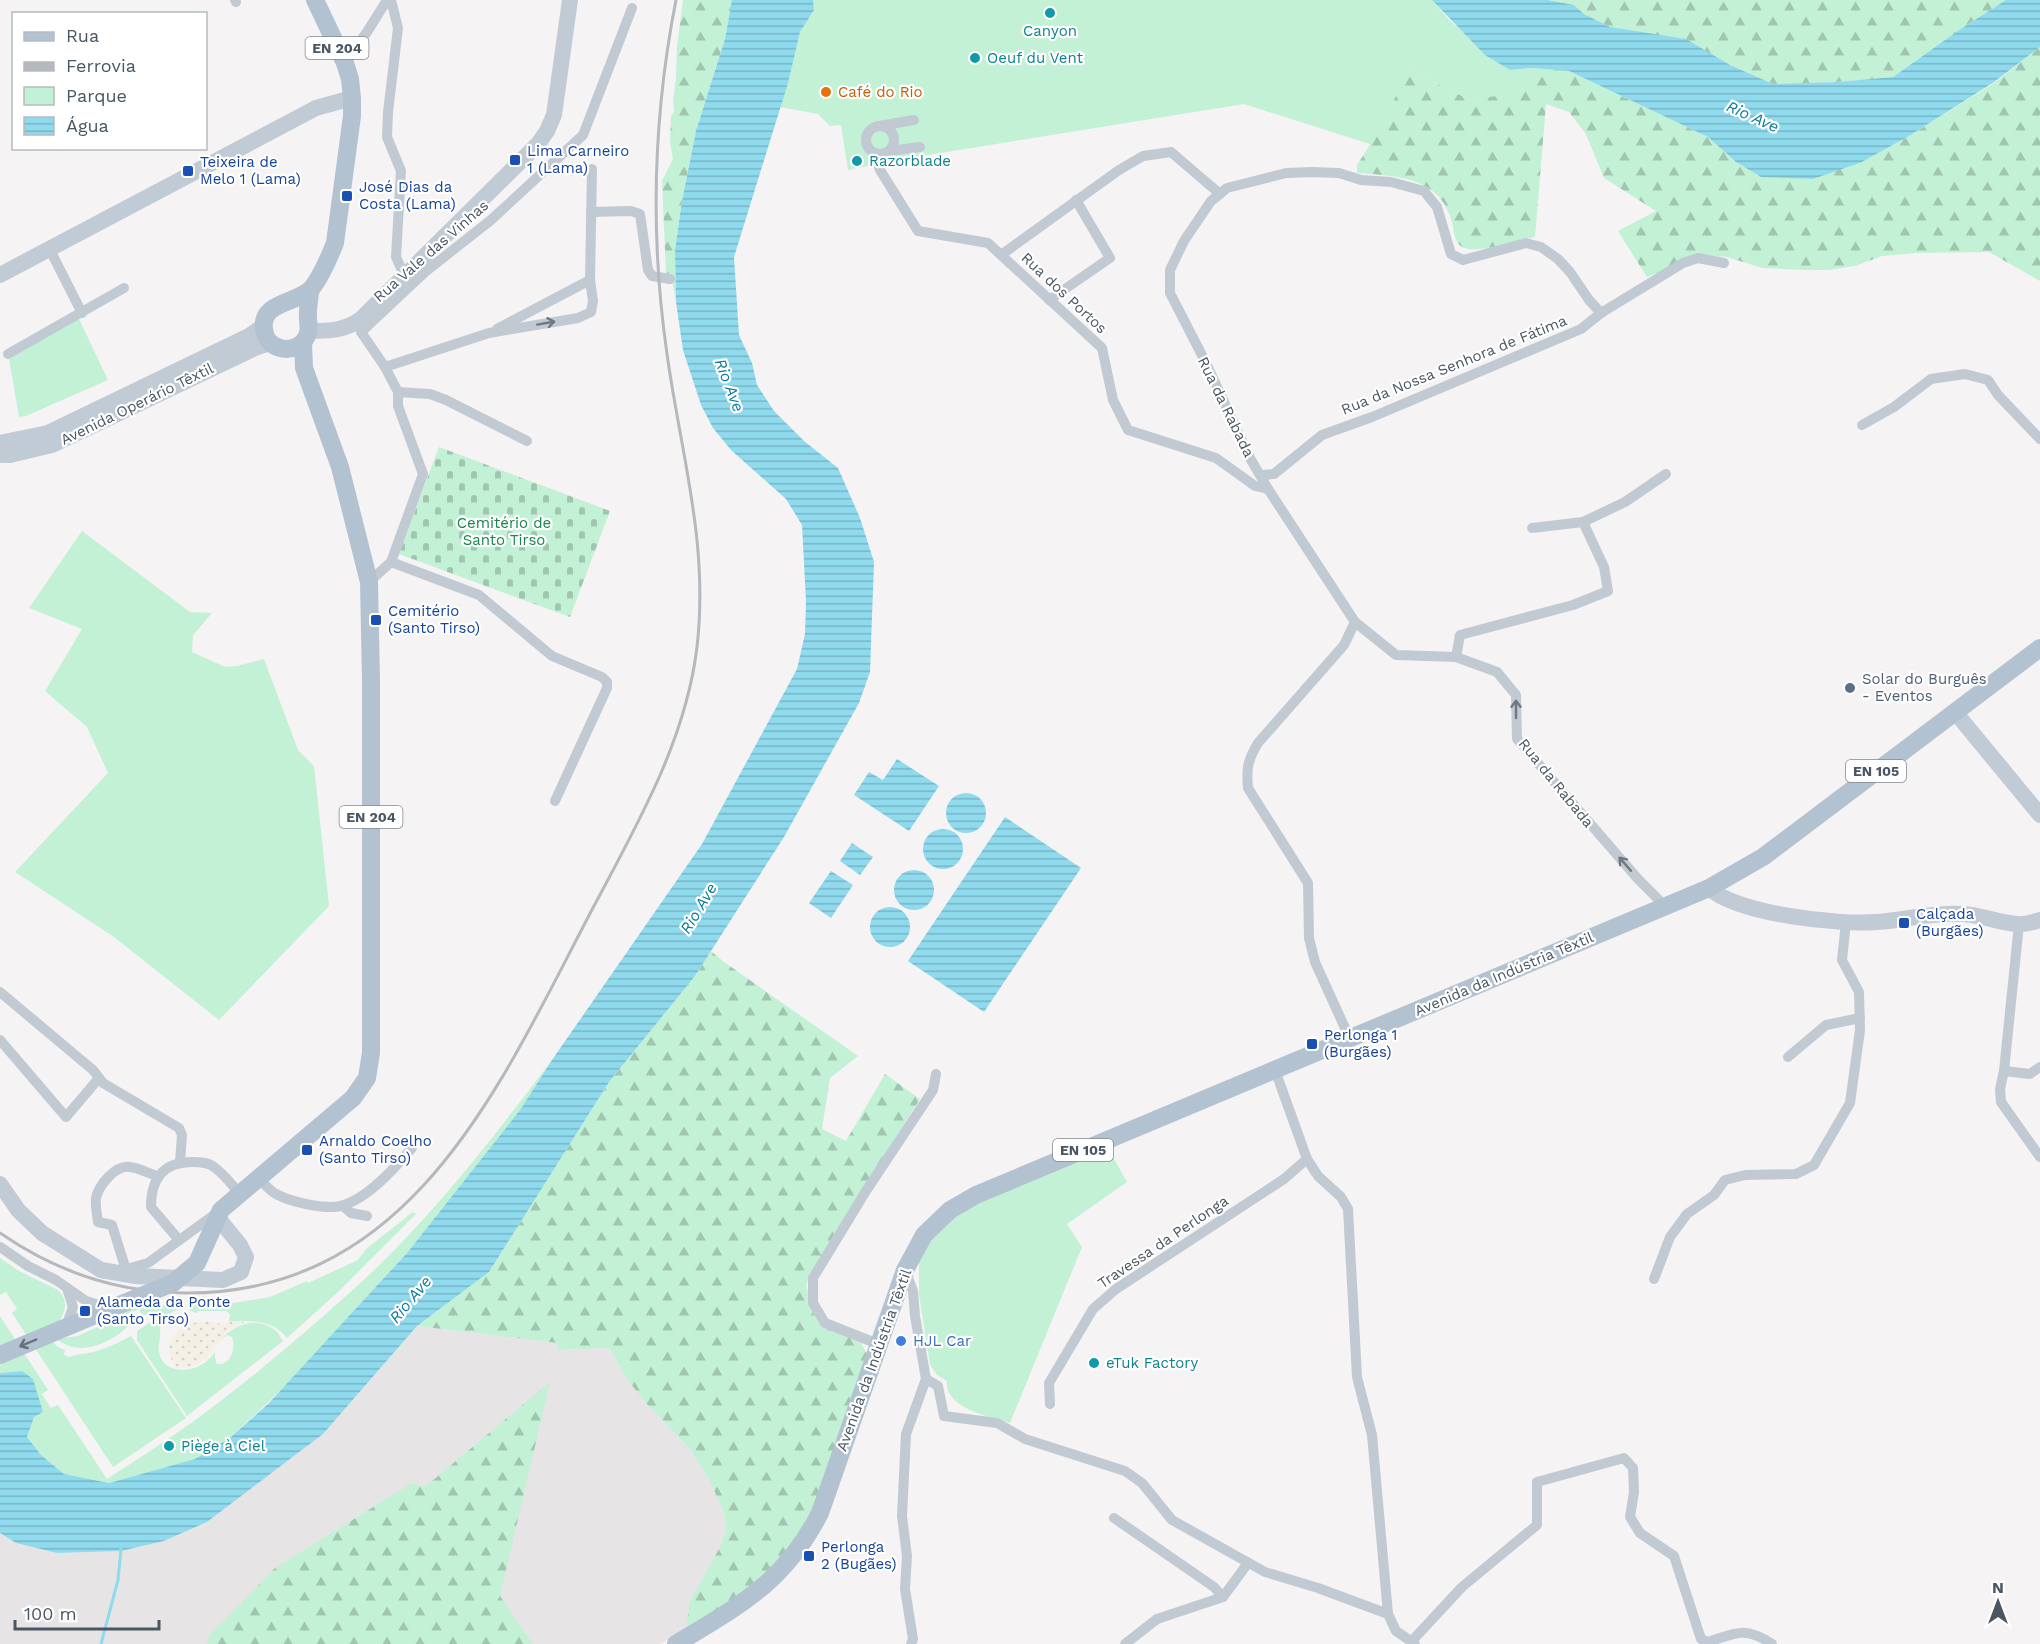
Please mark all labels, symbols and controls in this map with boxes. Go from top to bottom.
marker: Canyon [1043,6,1057,20]
legend [12,12,207,150]
place label: Canyon [1023,22,1077,40]
text: Rua [66,25,99,46]
road number: EN 204 [306,37,368,59]
place label: Oeuf du Vent [987,49,1084,67]
marker: Oeuf du Vent [968,51,982,65]
text: Ferrovia [66,55,136,76]
place label: Café do Rio [838,83,923,101]
text: Parque [66,85,127,106]
marker: Café do Rio [819,85,833,99]
water label: Rio Ave [1724,96,1782,136]
text: Água [66,115,109,136]
place label: Lima Carneiro 1 (Lama) [527,142,629,177]
place label: Razorblade [869,152,951,170]
place label: Teixeira de Melo 1 (Lama) [200,153,301,188]
marker: Lima Carneiro 1 (Lama) [508,153,522,167]
marker: Razorblade [850,154,864,168]
marker: Teixeira de Melo 1 (Lama) [181,164,195,178]
place label: José Dias da Costa (Lama) [359,178,456,213]
marker: José Dias da Costa (Lama) [340,189,354,203]
street label: Rua Vale das Vinhas [370,196,492,306]
street label: Rua dos Portos [1017,249,1111,337]
street label: Rua da Nossa Senhora de Fátima [1339,311,1570,419]
one-way arrow [536,317,556,328]
street label: Rua da Rabada [1194,354,1258,460]
water label: Rio Ave [711,356,748,415]
street label: Avenida Operário Têxtil [58,359,217,449]
park label: Cemitério de Santo Tirso [457,514,551,549]
place label: Cemitério (Santo Tirso) [388,602,480,637]
marker: Cemitério (Santo Tirso) [369,613,383,627]
place label: Solar do Burguês - Eventos [1862,670,1987,705]
marker: Solar do Burguês - Eventos [1843,681,1857,695]
one-way arrow [1510,700,1522,720]
street label: Rua da Rabada [1515,735,1598,832]
road number: EN 105 [1846,760,1906,782]
road number: EN 204 [340,806,403,828]
one-way arrow [1618,857,1632,872]
water label: Rio Ave [676,880,721,937]
place label: Calçada (Burgães) [1916,905,1984,940]
marker: Calçada (Burgães) [1897,916,1911,930]
street label: Avenida da Indústria Têxtil [1412,928,1597,1020]
place label: Perlonga 1 (Burgães) [1324,1026,1397,1061]
marker: Perlonga 1 (Burgães) [1305,1037,1319,1051]
place label: Arnaldo Coelho (Santo Tirso) [319,1132,432,1167]
road number: EN 105 [1053,1139,1113,1161]
marker: Arnaldo Coelho (Santo Tirso) [300,1143,314,1157]
street label: Travessa da Perlonga [1094,1191,1232,1292]
street label: Avenida da Indústria Têxtil [833,1266,916,1454]
water label: Rio Ave [385,1272,436,1327]
place label: Alameda da Ponte (Santo Tirso) [97,1293,230,1328]
marker: Alameda da Ponte (Santo Tirso) [78,1304,92,1318]
place label: HJL Car [913,1332,971,1350]
marker: HJL Car [894,1334,908,1348]
one-way arrow [19,1338,37,1349]
place label: eTuk Factory [1106,1354,1198,1372]
marker: eTuk Factory [1087,1356,1101,1370]
place label: Piège à Ciel [181,1437,266,1455]
marker: Piège à Ciel [162,1439,176,1453]
place label: Perlonga 2 (Bugães) [821,1538,897,1573]
marker: Perlonga 2 (Bugães) [802,1549,816,1563]
north arrow [1968,1572,2028,1632]
text: N [1992,1578,2004,1597]
scale bar [15,1593,159,1631]
text: 100 m [24,1603,77,1624]

